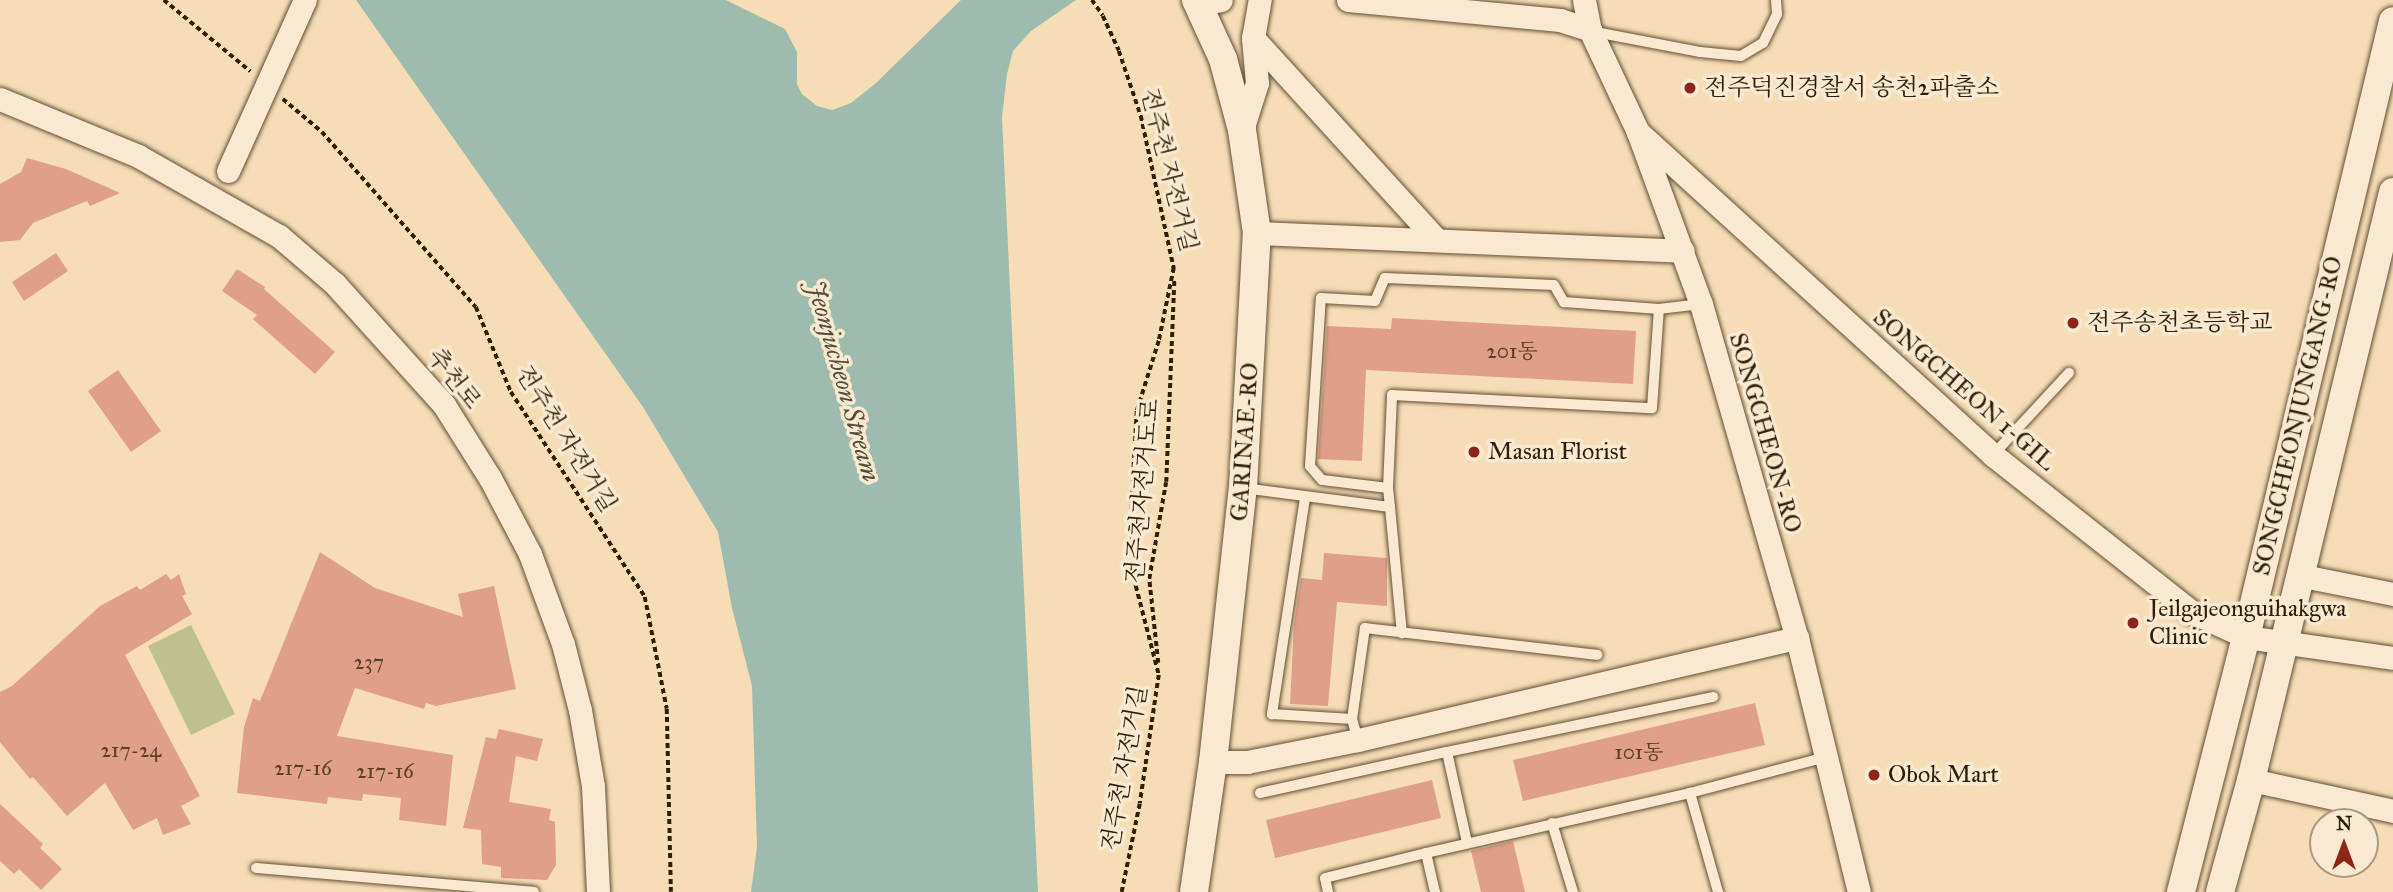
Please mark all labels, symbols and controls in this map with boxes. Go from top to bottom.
place label: 전주덕진경찰서 송천2파출소 [1704,74,1999,102]
marker: 전주덕진경찰서 송천2파출소 [1682,80,1698,96]
street label: 전주천 자전거길 [1135,85,1203,255]
street label: SONGCHEONJUNGANG-RO [2247,254,2349,578]
water label: Jeonjucheon Stream [799,277,887,485]
street label: SONGCHEON 1-GIL [1867,303,2061,477]
place label: 전주송천초등학교 [2087,309,2272,337]
marker: 전주송천초등학교 [2065,315,2081,331]
street label: SONGCHEON-RO [1723,330,1807,536]
house number: 201동 [1487,338,1537,364]
street label: 추천로 [421,343,487,415]
street label: 전주천 자전거길 [509,360,623,518]
street label: GARINAE-RO [1225,362,1265,522]
street label: 전주천자전거도로 [1121,397,1165,585]
place label: Masan Florist [1488,438,1627,466]
marker: Masan Florist [1466,444,1482,460]
place label: Jeilgajeonguihakgwa Clinic [2149,595,2347,651]
marker: Jeilgajeonguihakgwa Clinic [2123,613,2143,633]
house number: 237 [354,649,384,675]
street label: 전주천 자전거길 [1096,683,1154,853]
house number: 217-24 [101,737,161,763]
house number: 101동 [1615,739,1663,765]
house number: 217-16 [274,755,332,781]
house number: 217-16 [356,758,414,784]
place label: Obok Mart [1888,761,1999,789]
marker: Obok Mart [1866,767,1882,783]
north arrow [2309,808,2379,878]
text: N [2336,812,2352,835]

